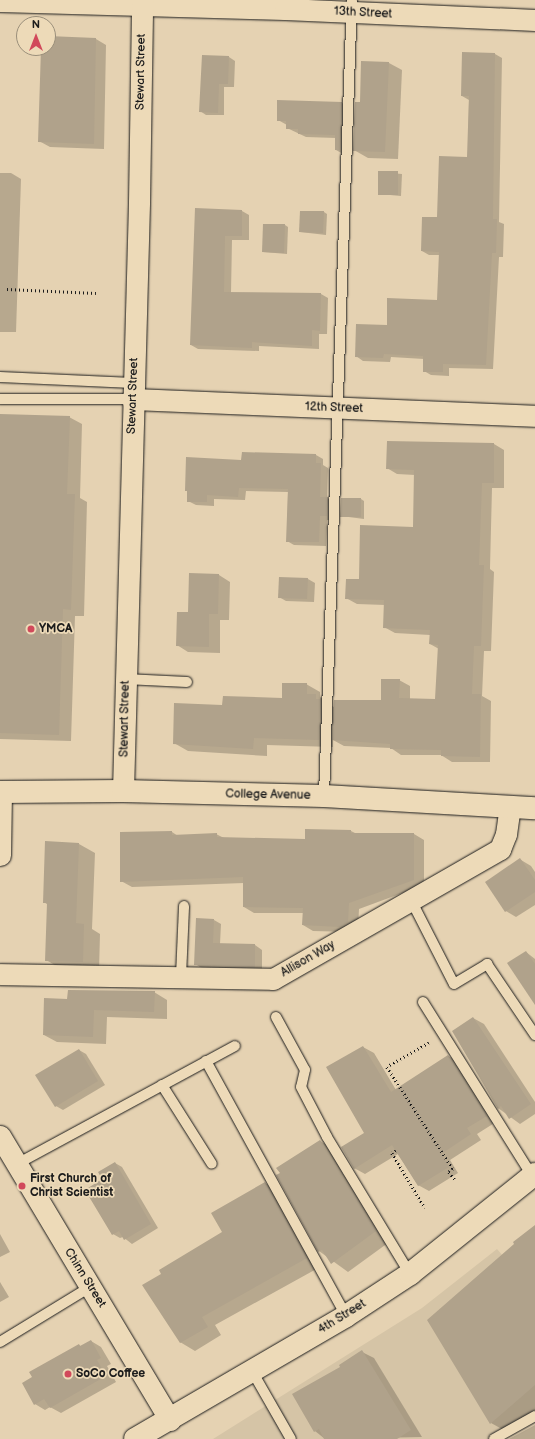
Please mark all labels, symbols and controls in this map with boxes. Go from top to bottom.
street label: 13th Street [333,4,393,22]
north arrow [16,16,56,56]
text: N [32,18,40,31]
street label: Stewart Street [133,33,149,111]
street label: Stewart Street [124,357,142,435]
street label: 12th Street [305,400,363,416]
place label: YMCA [39,622,72,636]
marker: YMCA [26,624,36,634]
street label: Stewart Street [117,680,133,758]
street label: College Avenue [225,787,311,803]
street label: Allison Way [278,938,338,980]
place label: First Church of Christ Scientist [30,1172,113,1200]
marker: First Church of Christ Scientist [17,1181,27,1191]
street label: Chinn Street [61,1245,109,1311]
street label: 4th Street [315,1297,369,1337]
place label: SoCo Coffee [76,1367,145,1381]
marker: SoCo Coffee [63,1369,73,1379]

